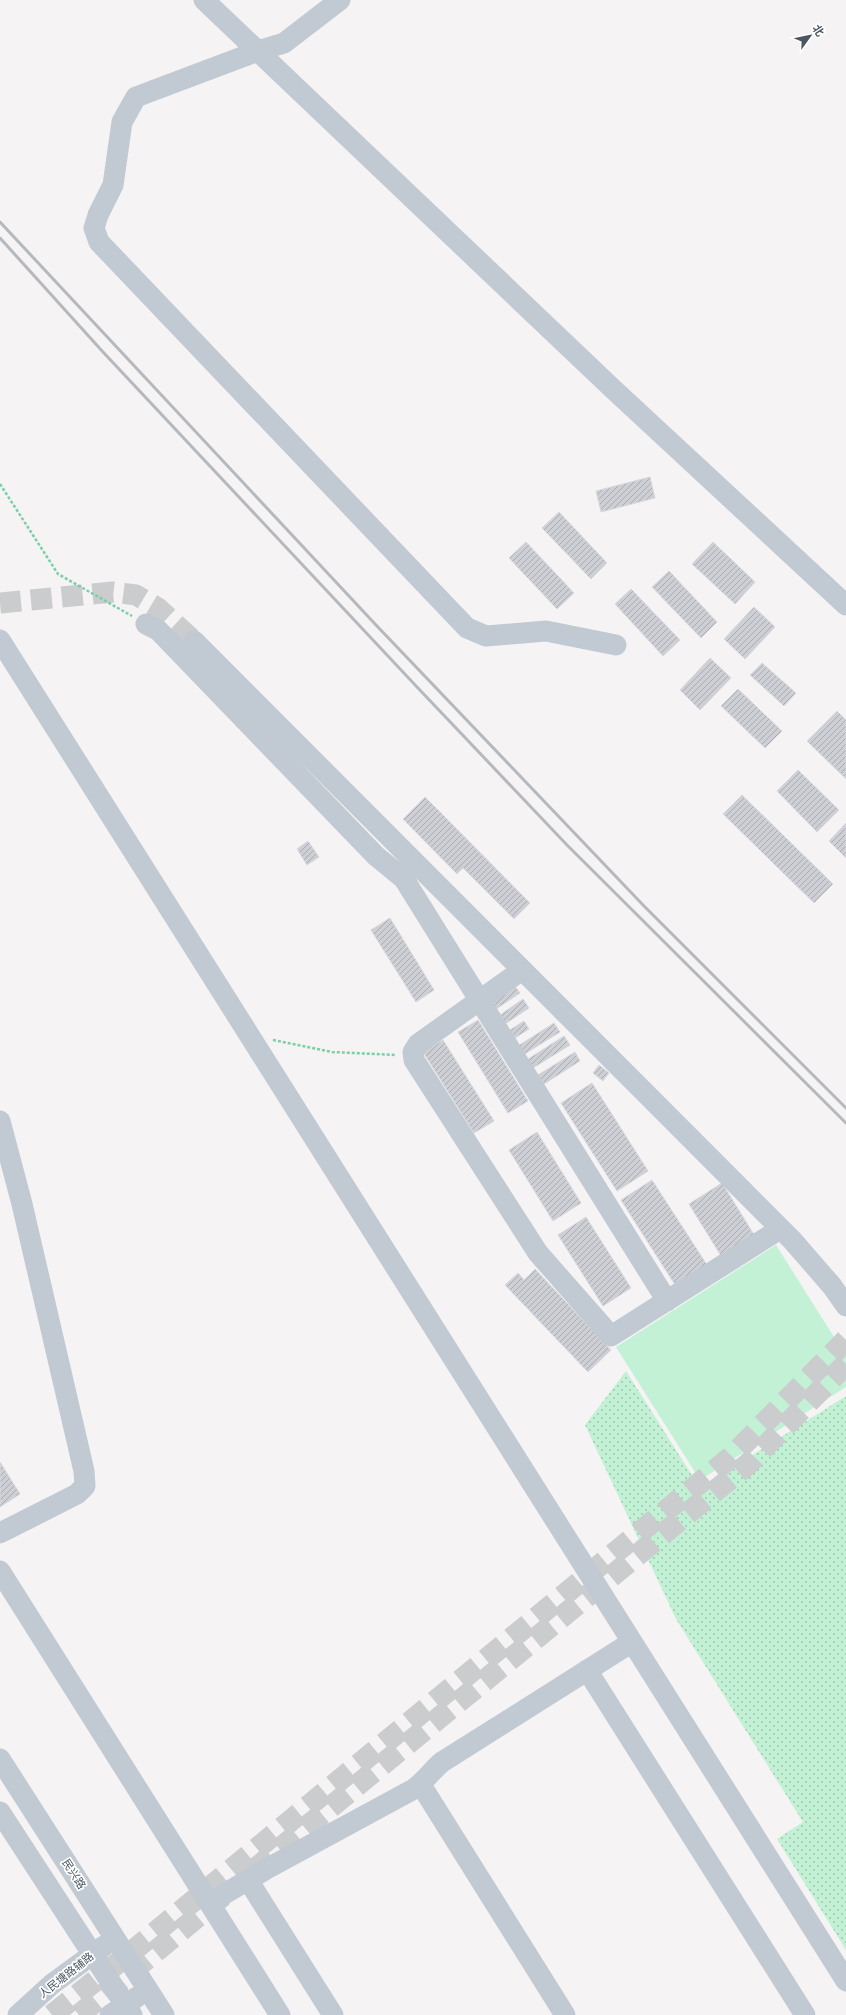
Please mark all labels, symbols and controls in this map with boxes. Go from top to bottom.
north arrow [790,16,830,56]
text: 北 [810,22,827,39]
street label: 民兴路 [59,1856,89,1892]
street label: 人民塘路辅路 [36,1949,96,2001]

